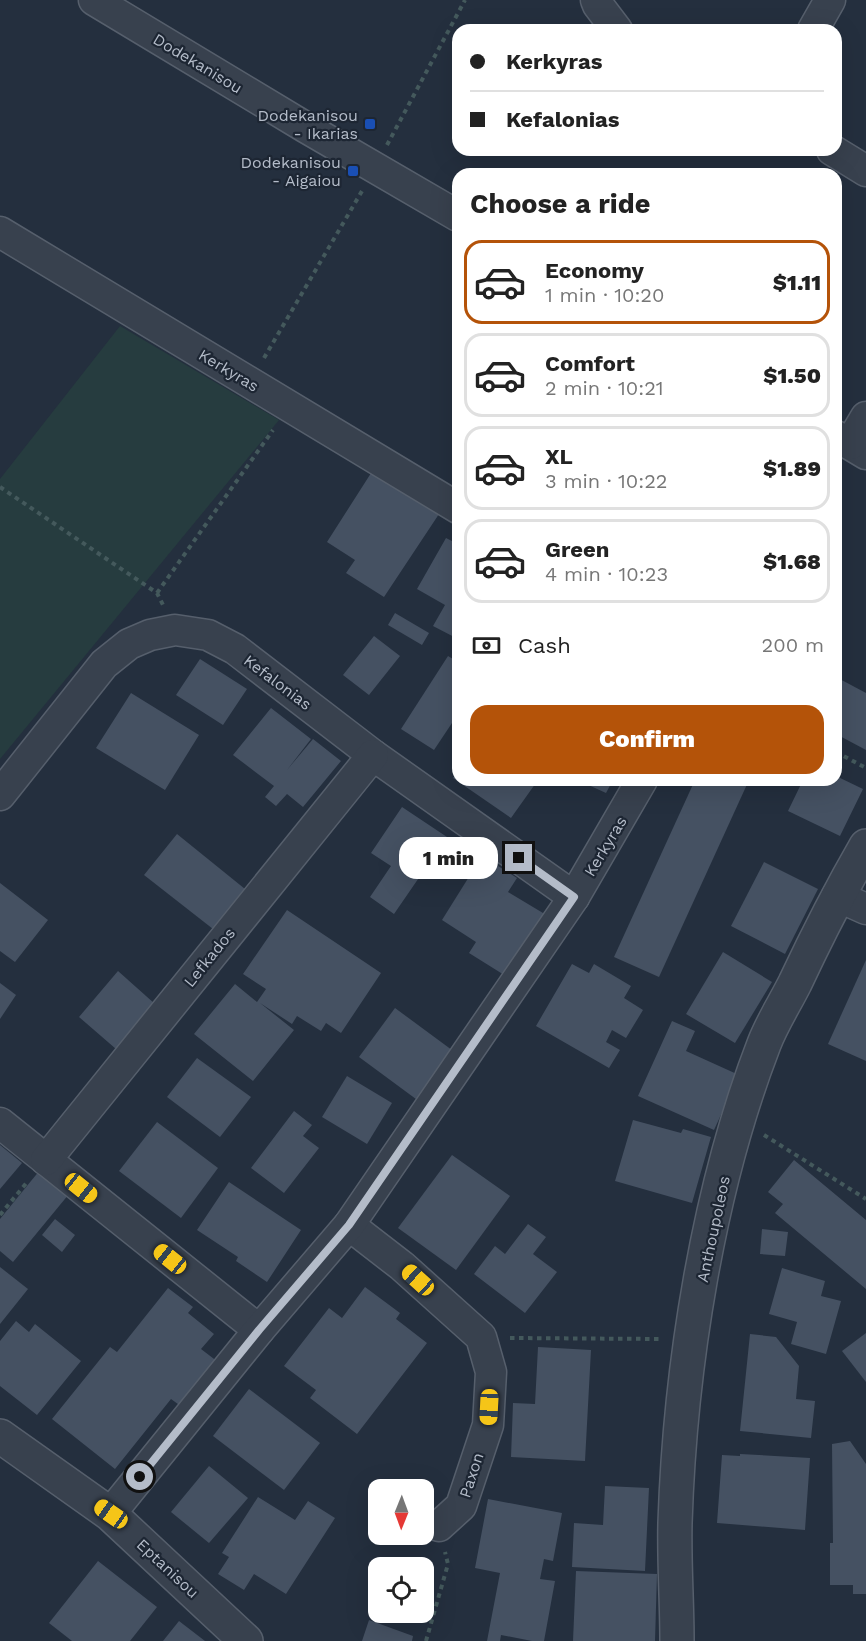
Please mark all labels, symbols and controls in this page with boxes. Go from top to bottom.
street label: Dodekanisou [150,29,246,97]
text: Kerkyras [506,49,602,74]
place label: Dodekanisou - Ikarias [258,106,358,143]
text: Kefalonias [506,107,620,132]
marker: Dodekanisou - Ikarias [363,117,377,131]
place label: Dodekanisou - Aigaiou [241,153,341,190]
marker: Dodekanisou - Aigaiou [346,164,360,178]
text: Choose a ride [470,188,650,220]
icon: car [473,255,527,309]
text: Economy [545,258,644,283]
text: $1.11 [773,270,821,295]
text: 1 min · 10:20 [545,283,664,307]
street label: Kerkyras [195,345,262,396]
icon: car [473,348,527,402]
text: Comfort [545,351,635,376]
text: $1.50 [763,363,821,388]
text: 2 min · 10:21 [545,376,664,400]
icon: car [473,441,527,495]
text: XL [545,444,573,469]
text: $1.89 [763,456,821,481]
text: 3 min · 10:22 [545,469,667,493]
icon: car [473,534,527,588]
text: Green [545,537,609,562]
text: $1.68 [763,549,821,574]
text: 4 min · 10:23 [545,562,668,586]
icon: cash [470,629,503,662]
text: Cash [518,633,571,658]
text: 200 m [762,633,824,657]
street label: Kefalonias [240,651,315,714]
button: Confirm [470,705,824,774]
street label: Kerkyras [580,813,631,880]
callout: 1 min [399,837,498,879]
route end [505,844,532,871]
text: 1 min [423,846,474,870]
street label: Lefkados [180,924,239,991]
car [61,1170,101,1206]
street label: Anthoupoleos [693,1174,734,1284]
car [150,1241,190,1277]
car [399,1261,437,1299]
car [479,1389,499,1425]
street label: Paxon [455,1450,488,1500]
route start [126,1463,153,1490]
north arrow [368,1479,434,1545]
map controls [368,1479,434,1623]
car [91,1496,131,1532]
street label: Eptanisou [133,1535,203,1602]
button: locate [368,1557,434,1623]

